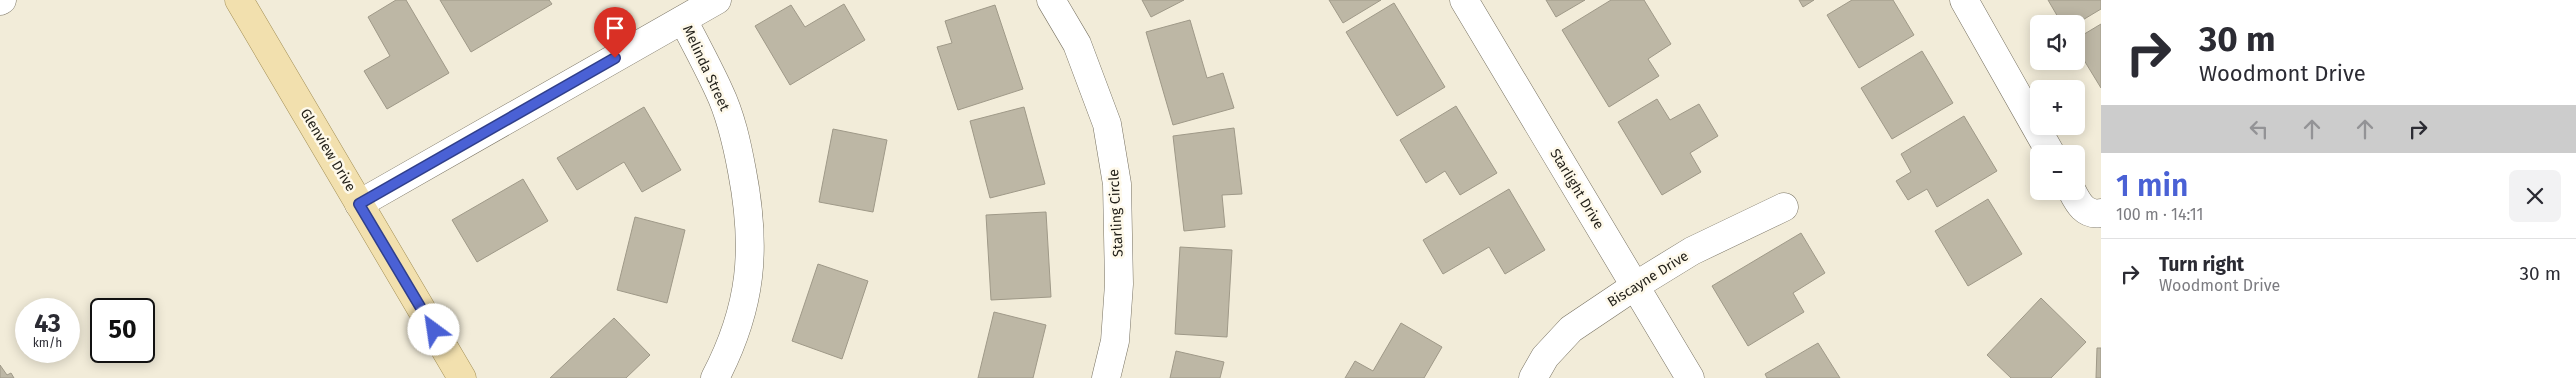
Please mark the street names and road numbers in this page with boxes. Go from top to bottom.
street label: Melinda Street [679,23,734,114]
street label: Glenview Drive [297,105,359,195]
street label: Starlight Drive [1546,146,1608,232]
street label: Starling Circle [1105,169,1127,257]
street label: Biscayne Drive [1604,247,1692,311]

